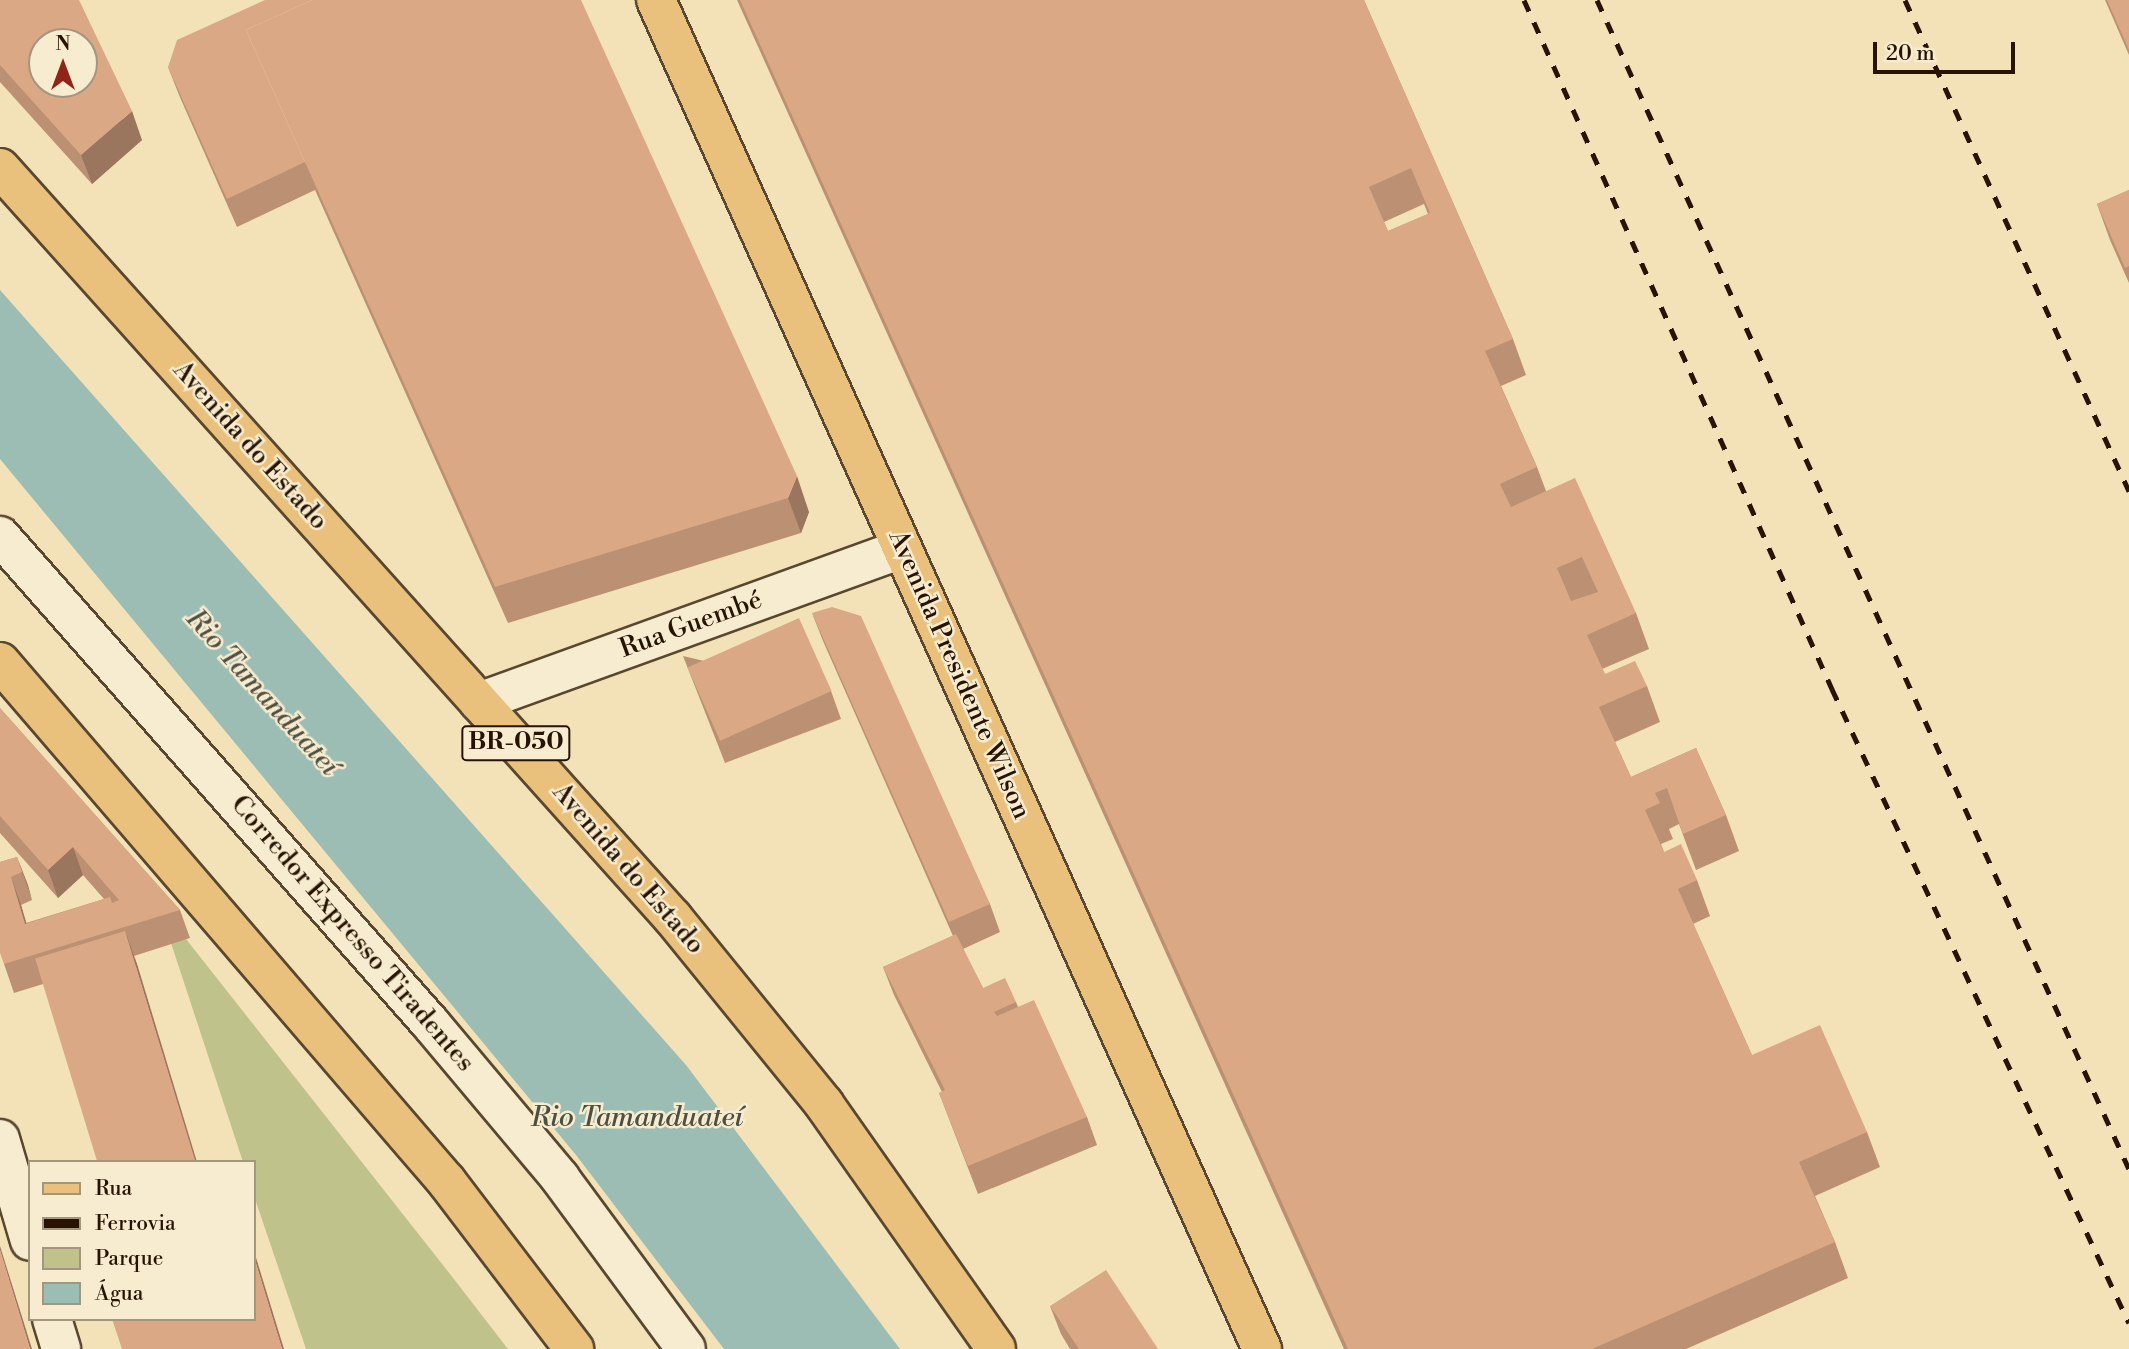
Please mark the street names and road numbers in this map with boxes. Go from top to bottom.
street label: Avenida do Estado [166,355,334,537]
street label: Avenida Presidente Wilson [881,526,1037,824]
street label: Rua Guembé [616,585,766,665]
road number: BR-050 [460,722,572,764]
street label: Avenida do Estado [545,777,711,961]
street label: Corredor Expresso Tiradentes [224,790,480,1078]

